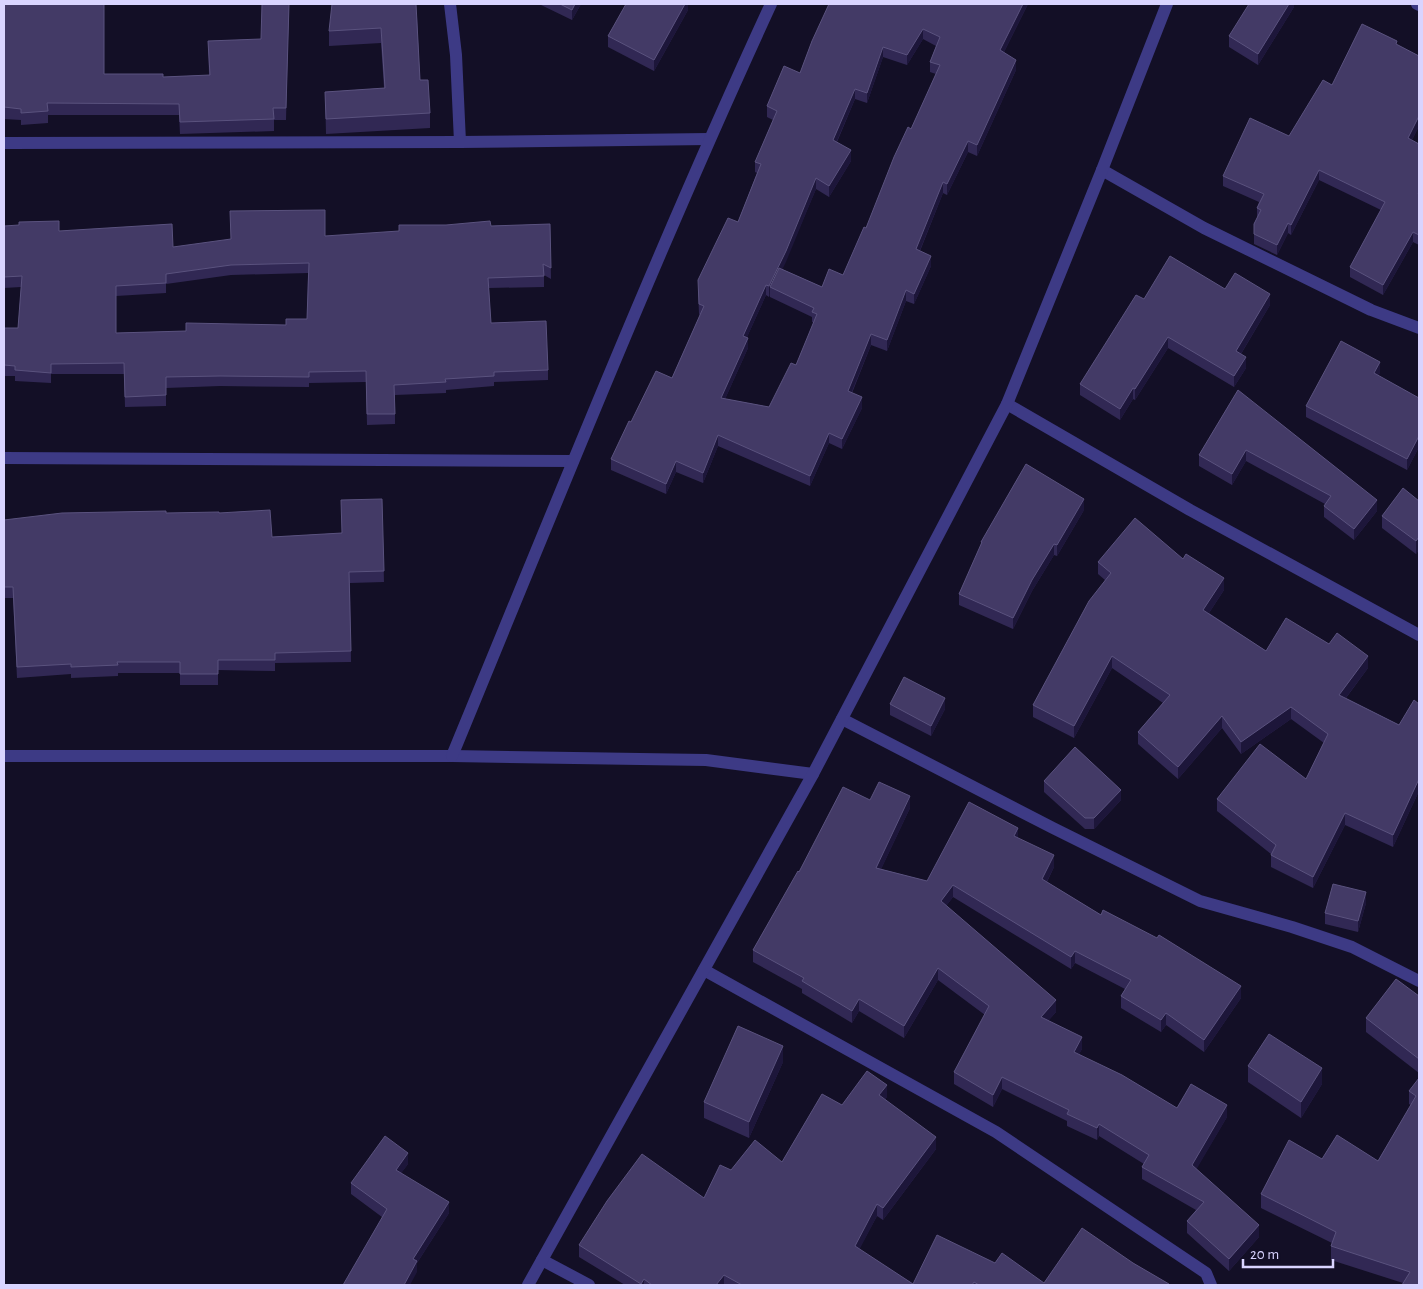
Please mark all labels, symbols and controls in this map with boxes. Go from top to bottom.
scale bar [1243,1236,1333,1268]
text: 20 m [1250,1247,1279,1262]

